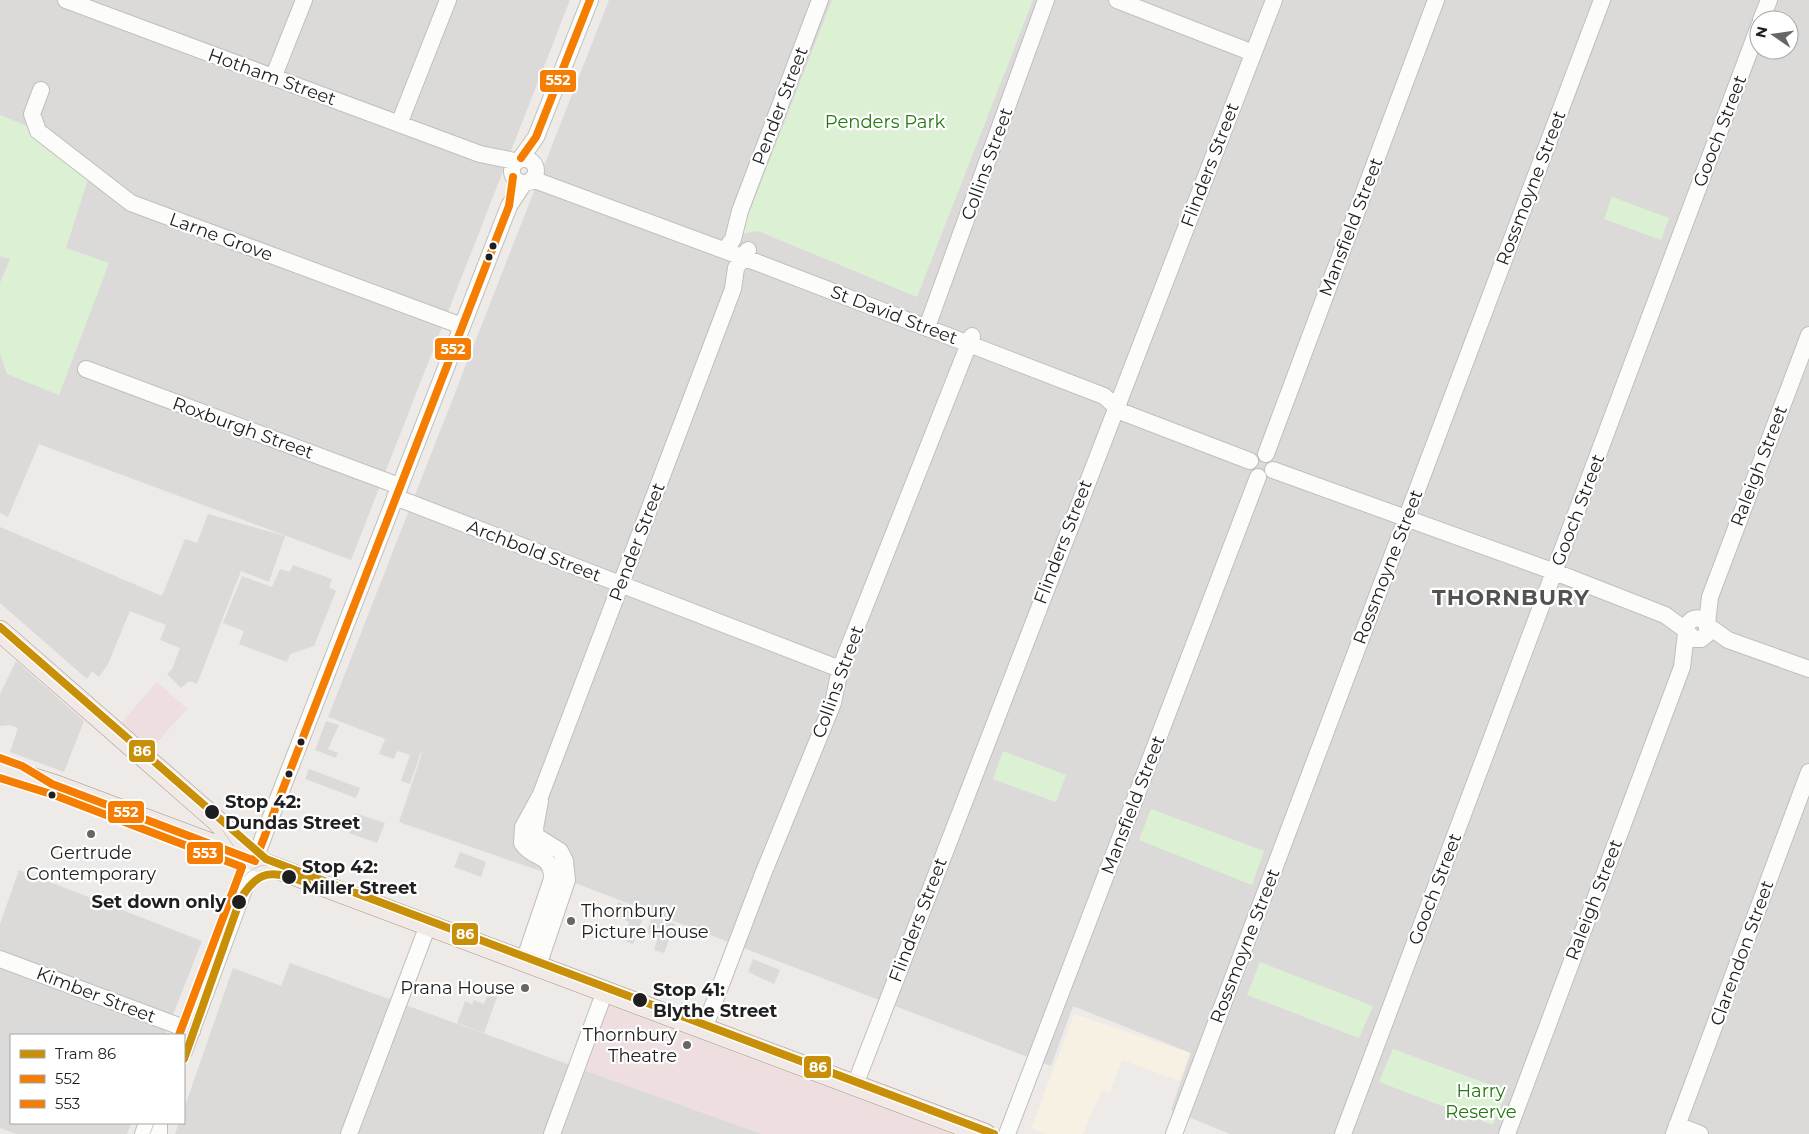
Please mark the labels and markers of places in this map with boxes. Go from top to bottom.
unlabelled marker [488,241,498,251]
unlabelled marker [484,252,494,262]
unlabelled marker [296,737,306,747]
unlabelled marker [284,769,294,779]
unlabelled marker [47,790,57,800]
place label: Stop 42: Dundas Street [225,791,361,834]
marker: Stop 42: Dundas Street [203,803,221,821]
marker: Gertrude Contemporary [85,828,97,840]
place label: Gertrude Contemporary [26,842,156,885]
place label: Stop 42: Miller Street [302,856,417,899]
marker: Stop 42: Miller Street [280,868,298,886]
place label: Set down only [91,891,226,913]
marker: Set down only [230,893,248,911]
place label: Thornbury Picture House [581,900,709,943]
marker: Thornbury Picture House [565,915,577,927]
place label: Prana House [400,977,515,999]
place label: Stop 41: Blythe Street [653,979,777,1022]
marker: Prana House [519,982,531,994]
marker: Stop 41: Blythe Street [631,991,649,1009]
place label: Thornbury Theatre [583,1024,677,1067]
marker: Thornbury Theatre [681,1039,693,1051]

